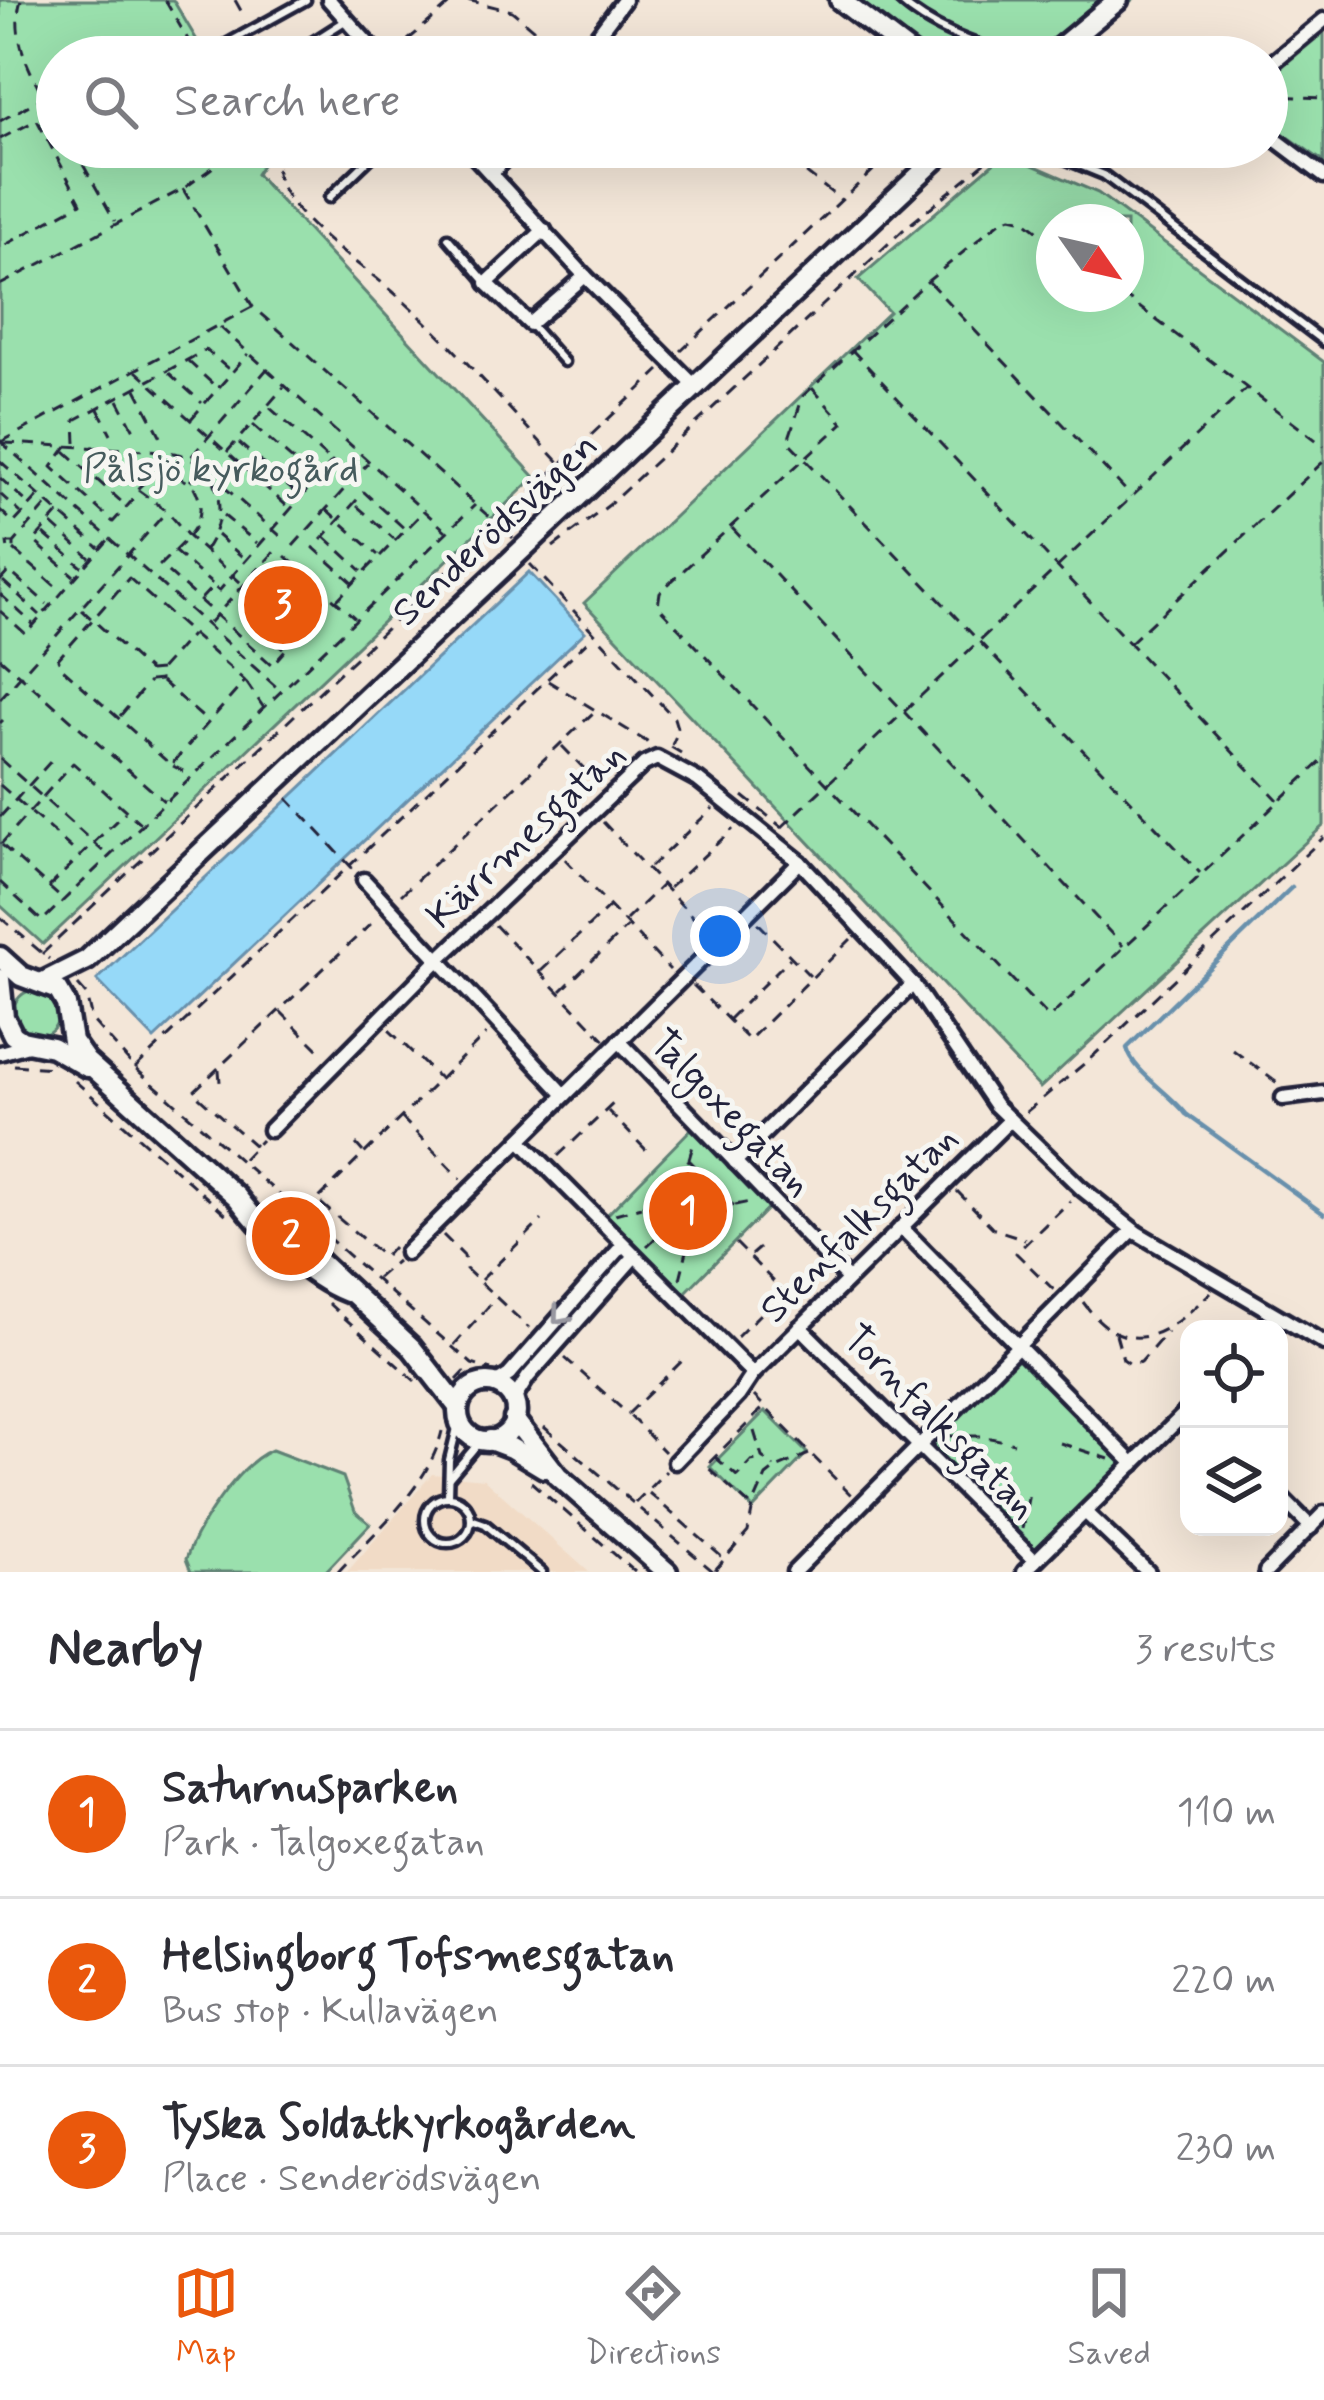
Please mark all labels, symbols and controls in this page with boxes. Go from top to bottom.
search box [36,36,1288,168]
icon: search [78,69,144,135]
text: Search here [174,73,401,132]
north arrow [1036,204,1144,312]
street label: Senderödsvägen [382,421,610,639]
park label: Pålsjö kyrkogård [83,445,359,499]
pin: 3 [244,560,322,650]
street label: Kärrmesgatan [416,730,640,944]
your location [690,906,750,966]
street label: Talgoxegatan [635,1019,823,1211]
street label: Stenfalksgatan [750,1115,972,1337]
pin: 1 [649,1166,727,1256]
pin: 2 [252,1191,330,1281]
one-way arrow [553,1303,574,1324]
street label: Tornfalksgatan [828,1315,1047,1534]
map controls [1180,1320,1288,1536]
button: locate [1180,1320,1288,1428]
button: layers [1180,1428,1288,1536]
text: Nearby [48,1617,203,1683]
text: 3 results [1135,1625,1276,1676]
text: Saturnusparken [162,1759,458,1818]
text: 1 [78,1788,96,1839]
text: 110 m [1177,1788,1276,1839]
text: Park · Talgoxegatan [162,1818,485,1869]
text: Helsingborg Tofsmesgatan [162,1927,675,1986]
text: 2 [77,1956,97,2007]
text: 220 m [1171,1956,1276,2007]
text: Bus stop · Kullavägen [162,1986,499,2037]
text: Tyska Soldatkyrkogården [162,2095,635,2154]
text: 3 [78,2124,96,2175]
text: 230 m [1175,2124,1276,2175]
text: Place · Senderödsvägen [162,2154,541,2205]
tab: Map [173,2260,239,2376]
tab: Directions [585,2260,721,2376]
tab: Saved [1067,2260,1151,2376]

